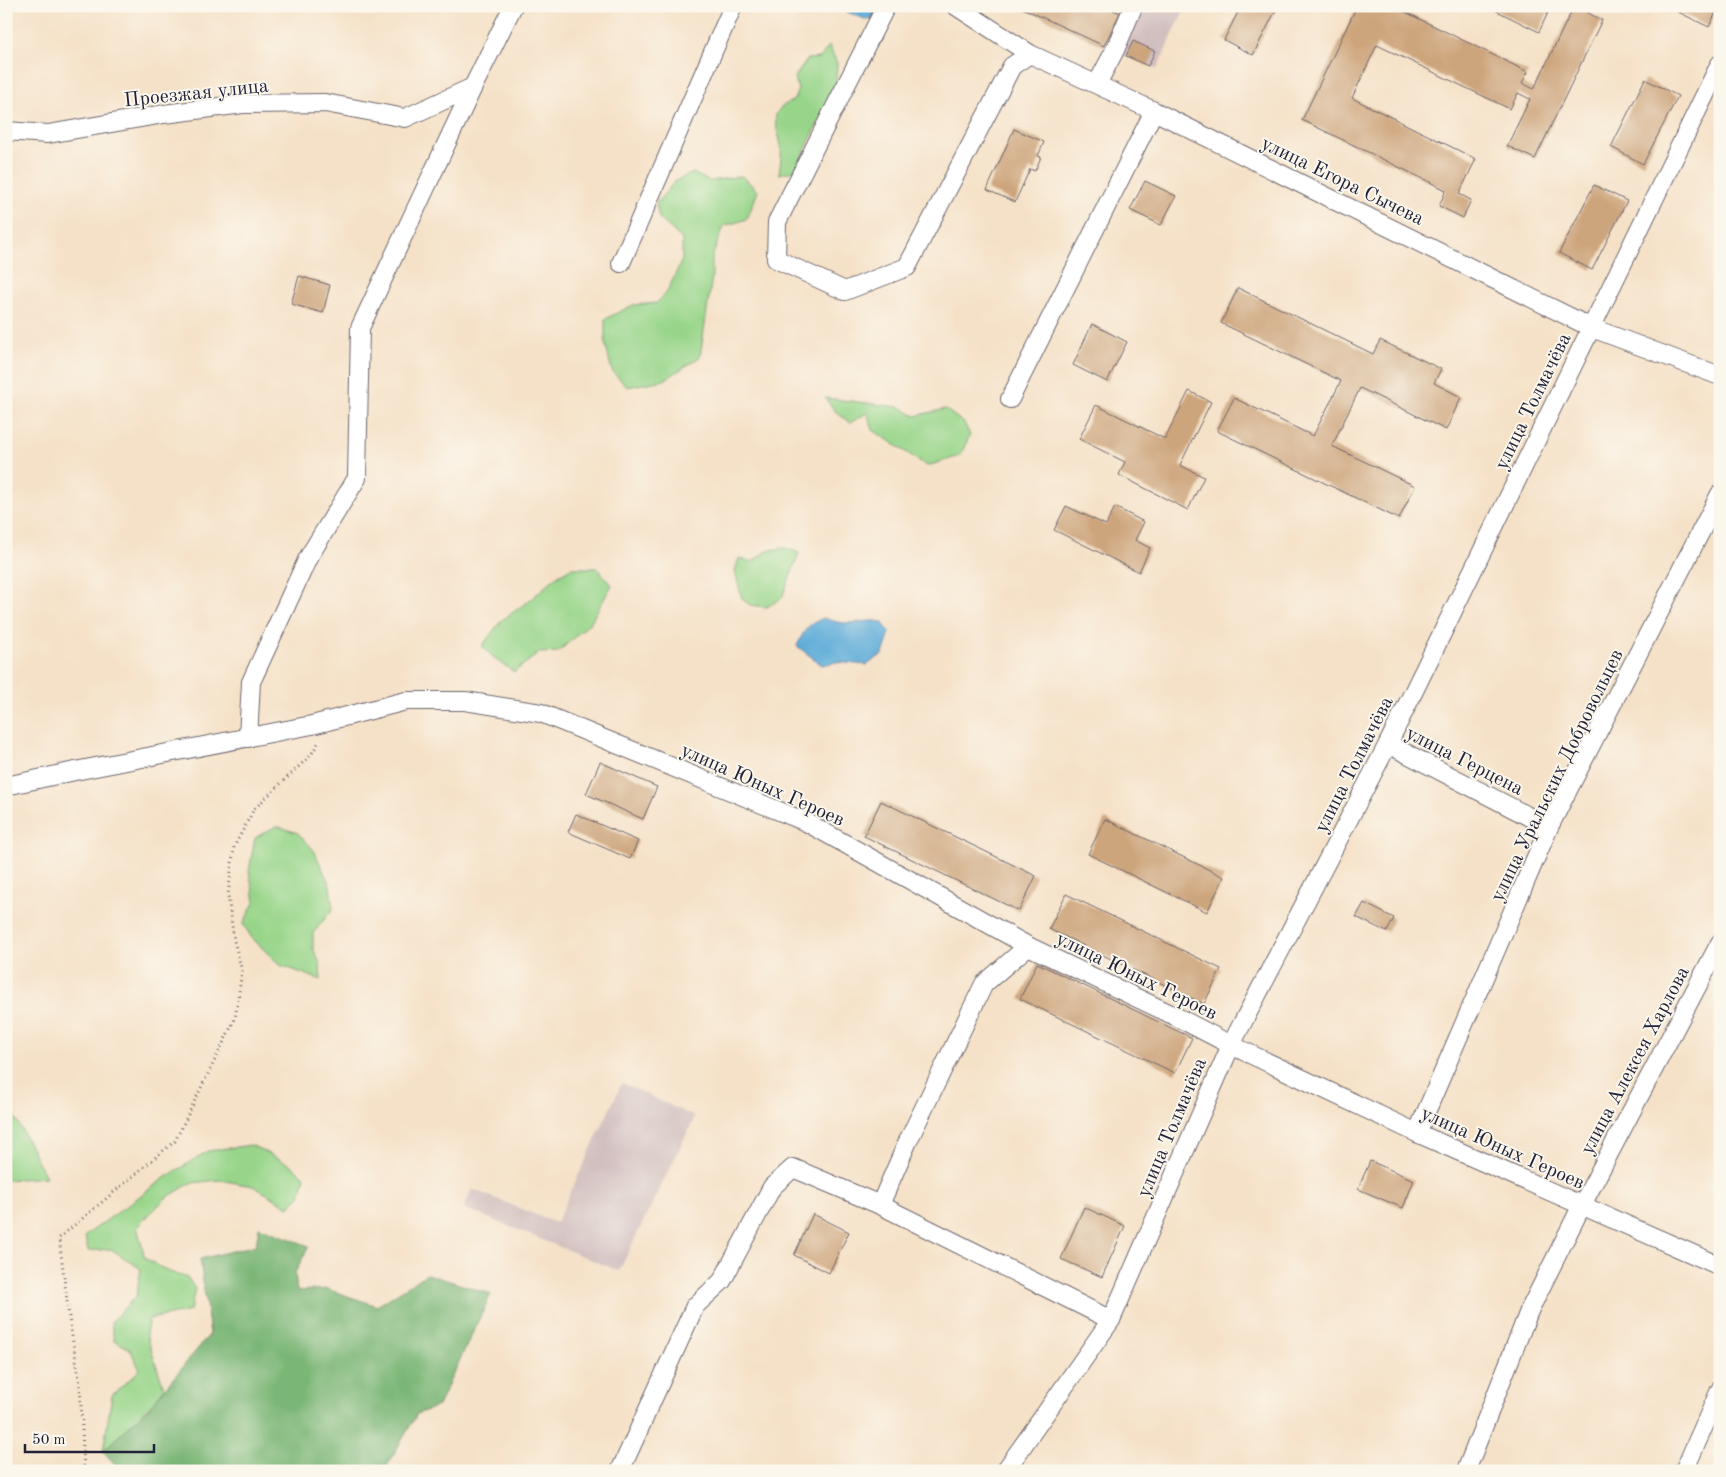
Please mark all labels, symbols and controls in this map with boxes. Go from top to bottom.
street label: Проезжая улица [123,76,270,112]
street label: улица Егора Сычева [1258,134,1427,230]
street label: улица Толмачёва [1492,330,1576,474]
street label: улица Уральских Добровольцев [1488,646,1628,905]
street label: улица Толмачёва [1312,694,1398,836]
street label: улица Герцена [1402,724,1526,800]
street label: улица Юных Героев [677,741,847,831]
street label: улица Юных Героев [1052,929,1220,1025]
street label: улица Алексея Харлова [1578,963,1694,1158]
street label: улица Толмачёва [1134,1055,1211,1201]
street label: улица Юных Героев [1417,1104,1587,1194]
scale bar [25,1422,154,1454]
text: 50 m [32,1433,66,1448]

